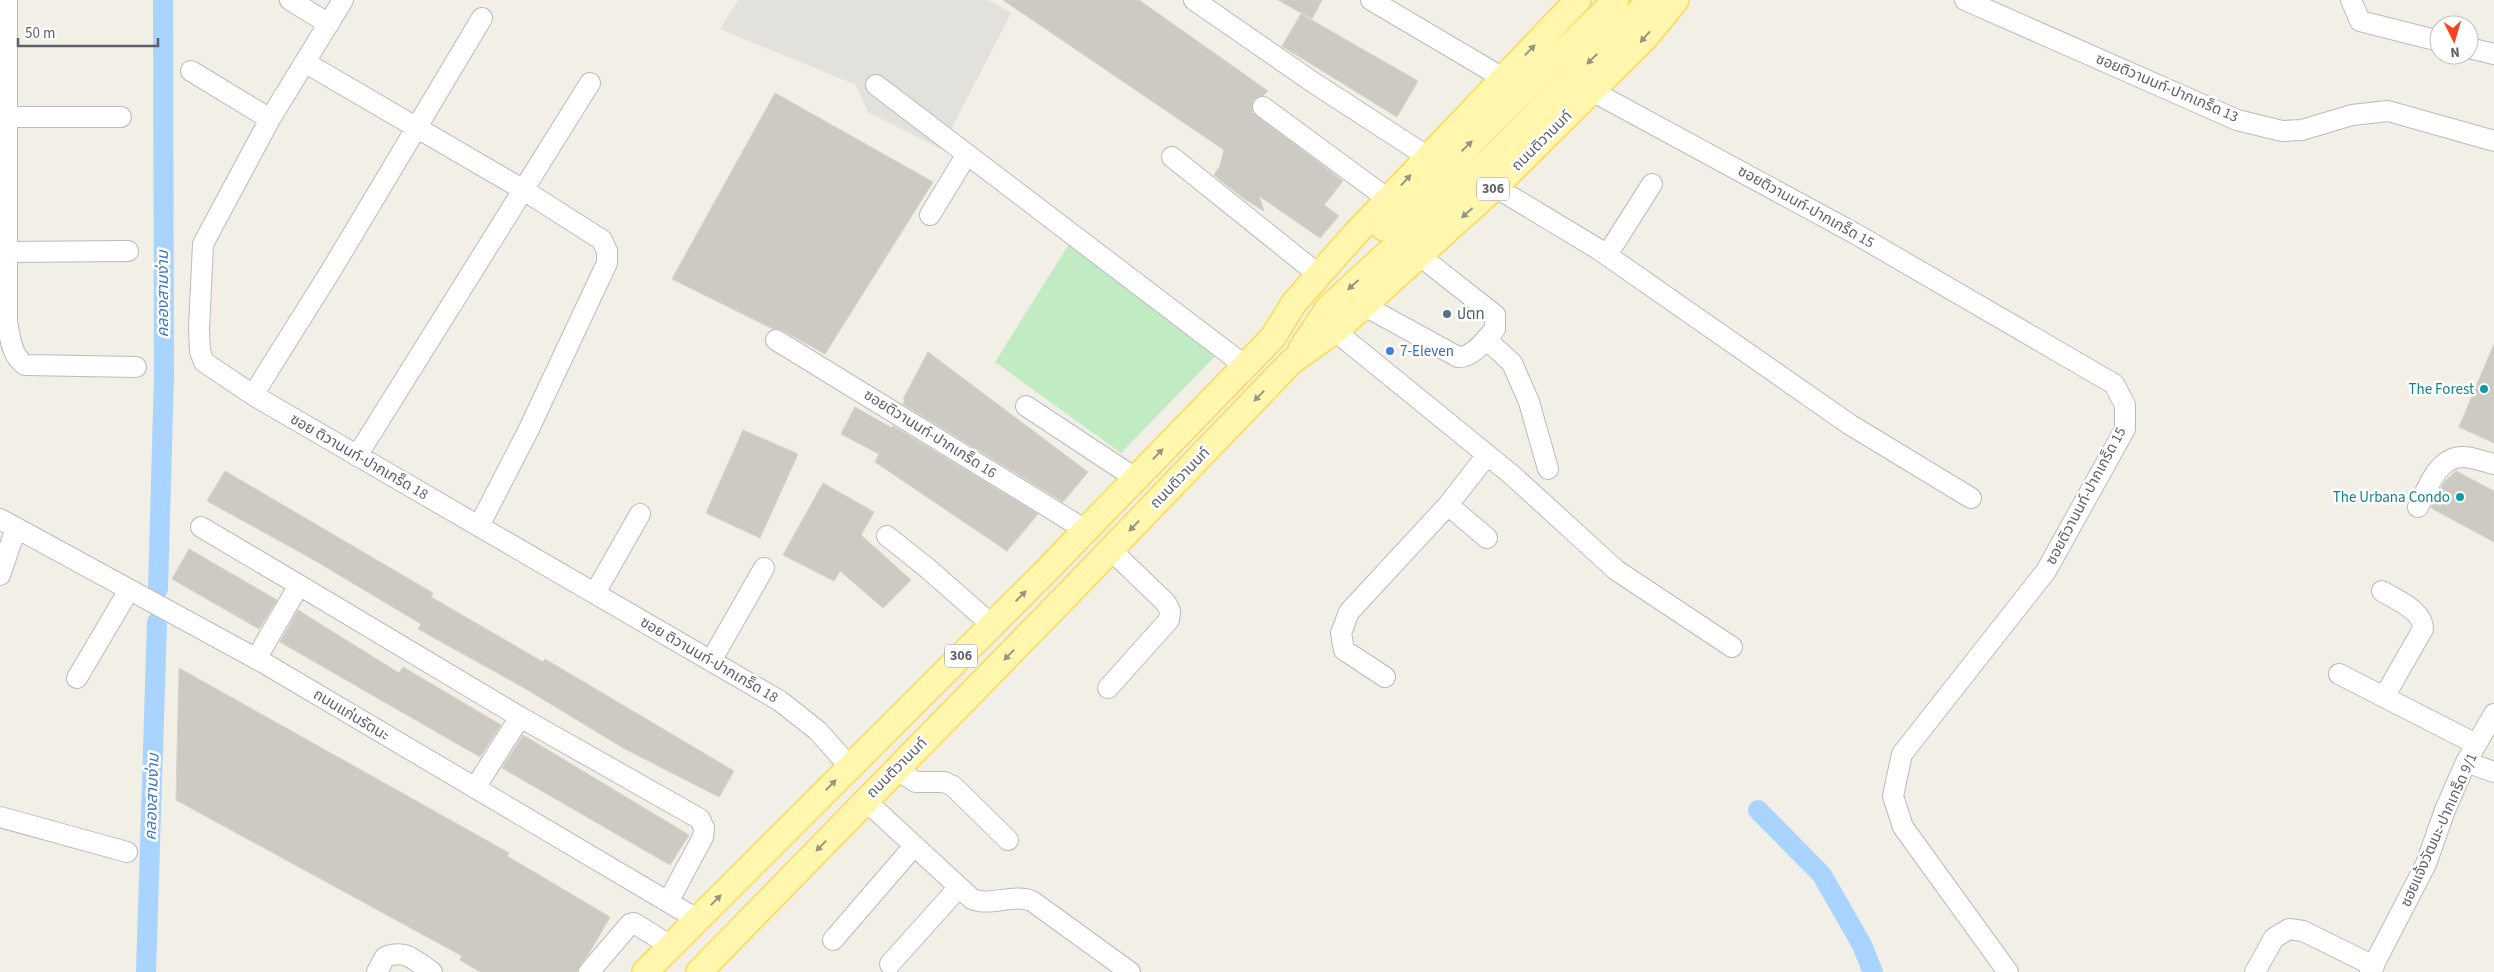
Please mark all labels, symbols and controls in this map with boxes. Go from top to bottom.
scale bar [18,15,158,47]
north arrow [2429,15,2479,65]
text: 50 m [25,23,55,44]
one-way arrow [1639,31,1651,43]
text: N [2450,42,2461,62]
one-way arrow [1524,44,1536,56]
street label: ซอยติวานนท์-ปากเกร็ด 13 [2092,48,2242,128]
one-way arrow [1586,53,1598,65]
street label: ถนนติวานนท์ [1507,106,1577,176]
one-way arrow [1461,140,1473,152]
street label: ซอยติวานนท์-ปากเกร็ด 15 [1734,161,1878,253]
one-way arrow [1400,174,1412,186]
road number: 306 [1477,178,1509,200]
one-way arrow [1461,207,1473,219]
water label: คลองสามง่าม [152,249,174,338]
one-way arrow [1347,280,1360,291]
place label: ปตท [1457,304,1485,325]
marker: ปตท [1441,308,1453,320]
place label: 7-Eleven [1400,341,1454,362]
marker: 7-Eleven [1384,345,1396,357]
place label: The Forest [2408,379,2474,400]
marker: The Forest [2478,383,2490,395]
street label: ซอยติวานนท์-ปากเกร็ด 16 [860,385,1000,483]
one-way arrow [1253,390,1265,402]
street label: ซอย ติวานนท์-ปากเกร็ด 18 [286,409,432,505]
street label: ซอยติวานนท์-ปากเกร็ด 15 [2041,423,2131,569]
street label: ถนนติวานนท์ [1145,443,1215,513]
one-way arrow [1151,448,1163,460]
place label: The Urbana Condo [2333,487,2450,508]
marker: The Urbana Condo [2454,491,2466,503]
one-way arrow [1128,520,1140,532]
one-way arrow [1014,590,1026,602]
street label: ซอย ติวานนท์-ปากเกร็ด 18 [636,612,782,708]
road number: 306 [945,644,977,668]
one-way arrow [1003,649,1015,661]
street label: ถนนแก่นรัตนะ [309,684,393,746]
street label: ถนนติวานนท์ [862,733,932,803]
street label: ซฮยแจ้งวัฒนะ-ปากเกร็ด 9/1 [2395,749,2483,911]
water label: คลองสามง่าม [139,752,165,841]
one-way arrow [825,779,837,791]
one-way arrow [815,839,827,851]
one-way arrow [710,894,722,906]

